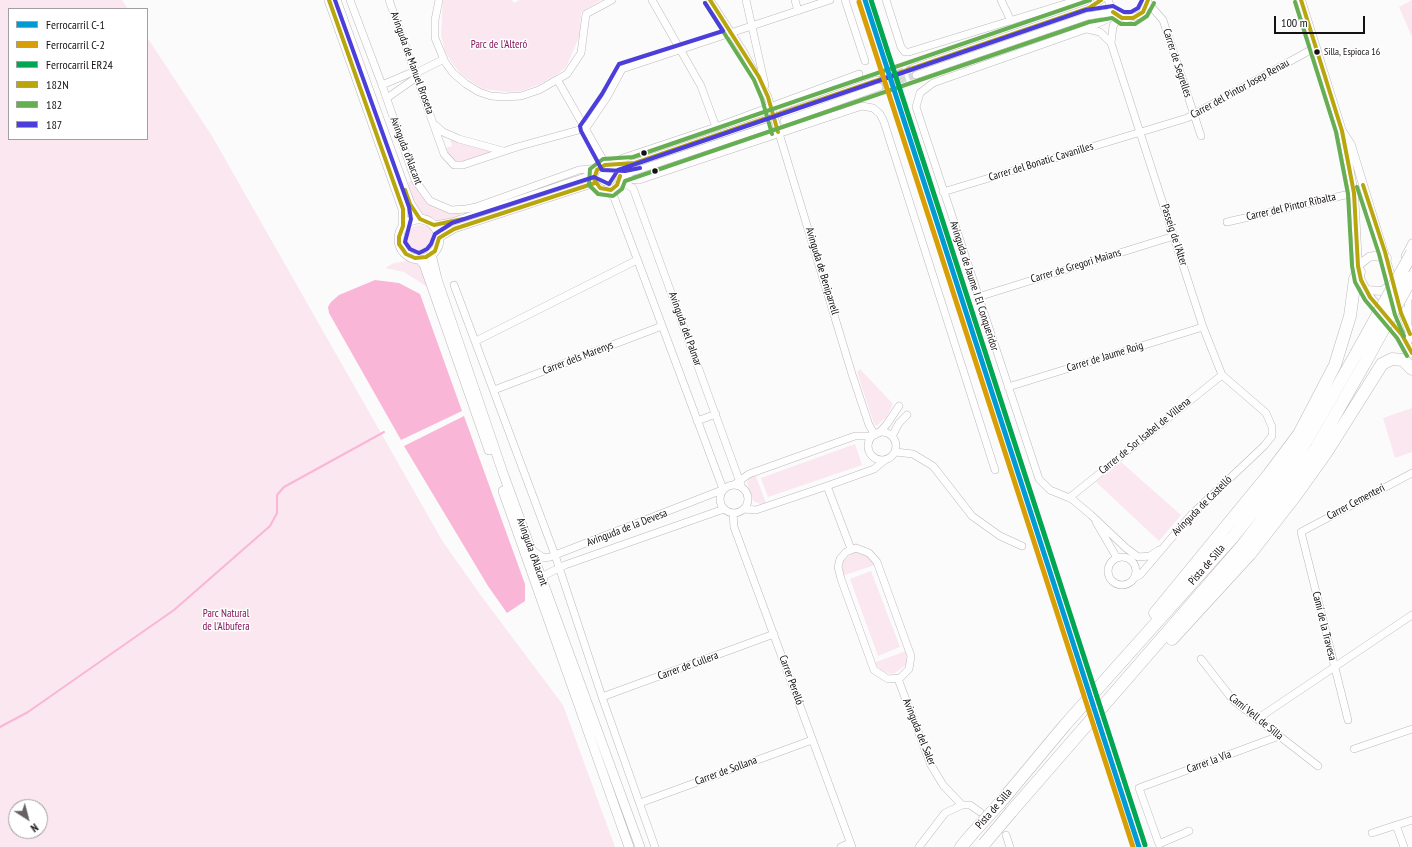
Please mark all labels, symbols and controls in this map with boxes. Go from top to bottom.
legend [8,8,148,140]
scale bar [1276,8,1367,34]
street label: Avinguda de Manuel Broseta [387,10,437,116]
text: 100 m [1281,15,1308,30]
text: Ferrocarril C-1 [46,17,105,32]
street label: Carrer de Segrelles [1160,27,1194,99]
text: Ferrocarril C-2 [46,37,105,52]
park label: Parc de l'Alteró [471,38,527,52]
place label: Silla, Espioca 16 [1324,46,1380,58]
marker: Silla, Espioca 16 [1312,47,1322,57]
street label: Carrer del Pintor Josep Renau [1188,56,1292,122]
text: Ferrocarril ER24 [46,57,113,72]
text: 182N [46,77,69,92]
text: 182 [46,97,62,112]
street label: Avinguda d'Alacant [387,115,425,187]
text: 187 [46,117,62,132]
street label: Carrer del Bonatic Cavanilles [987,140,1095,184]
unlabelled marker [639,148,649,158]
unlabelled marker [650,166,660,176]
street label: Carrer del Pintor Ribalta [1245,190,1337,224]
street label: Passeig de l'Alter [1158,203,1190,267]
street label: Avinguda de Jaume I El Conqueridor [947,219,1001,353]
street label: Avinguda de Beniparrell [802,226,842,316]
street label: Carrer de Gregori Maians [1029,246,1123,286]
street label: Avinguda del Palmar [665,290,705,368]
street label: Carrer dels Marenys [541,338,615,378]
street label: Carrer de Jaume Roig [1065,339,1145,375]
street label: Carrer de Sor Isabel de Villena [1096,395,1194,477]
street label: Avinguda de Castelló [1169,473,1235,539]
street label: Carrer Cementeri [1325,481,1387,523]
street label: Avinguda de la Devesa [585,507,669,549]
street label: Avinguda d'Alacant [514,516,550,588]
street label: Pista de Silla [1186,542,1228,588]
street label: Camí de la Travesa [1309,590,1339,662]
park label: Parc Natural de l'Albufera [202,607,250,633]
street label: Carrer de Cullera [656,649,720,683]
street label: Carrer Perelló [776,653,806,707]
street label: Camí Vell de Silla [1226,691,1286,743]
street label: Avinguda del Saler [900,697,938,767]
street label: Carrer la Via [1185,748,1233,776]
street label: Carrer de Sollana [693,754,759,788]
street label: Pista de Silla [973,786,1015,832]
north arrow [8,799,48,839]
text: N [28,820,41,835]

